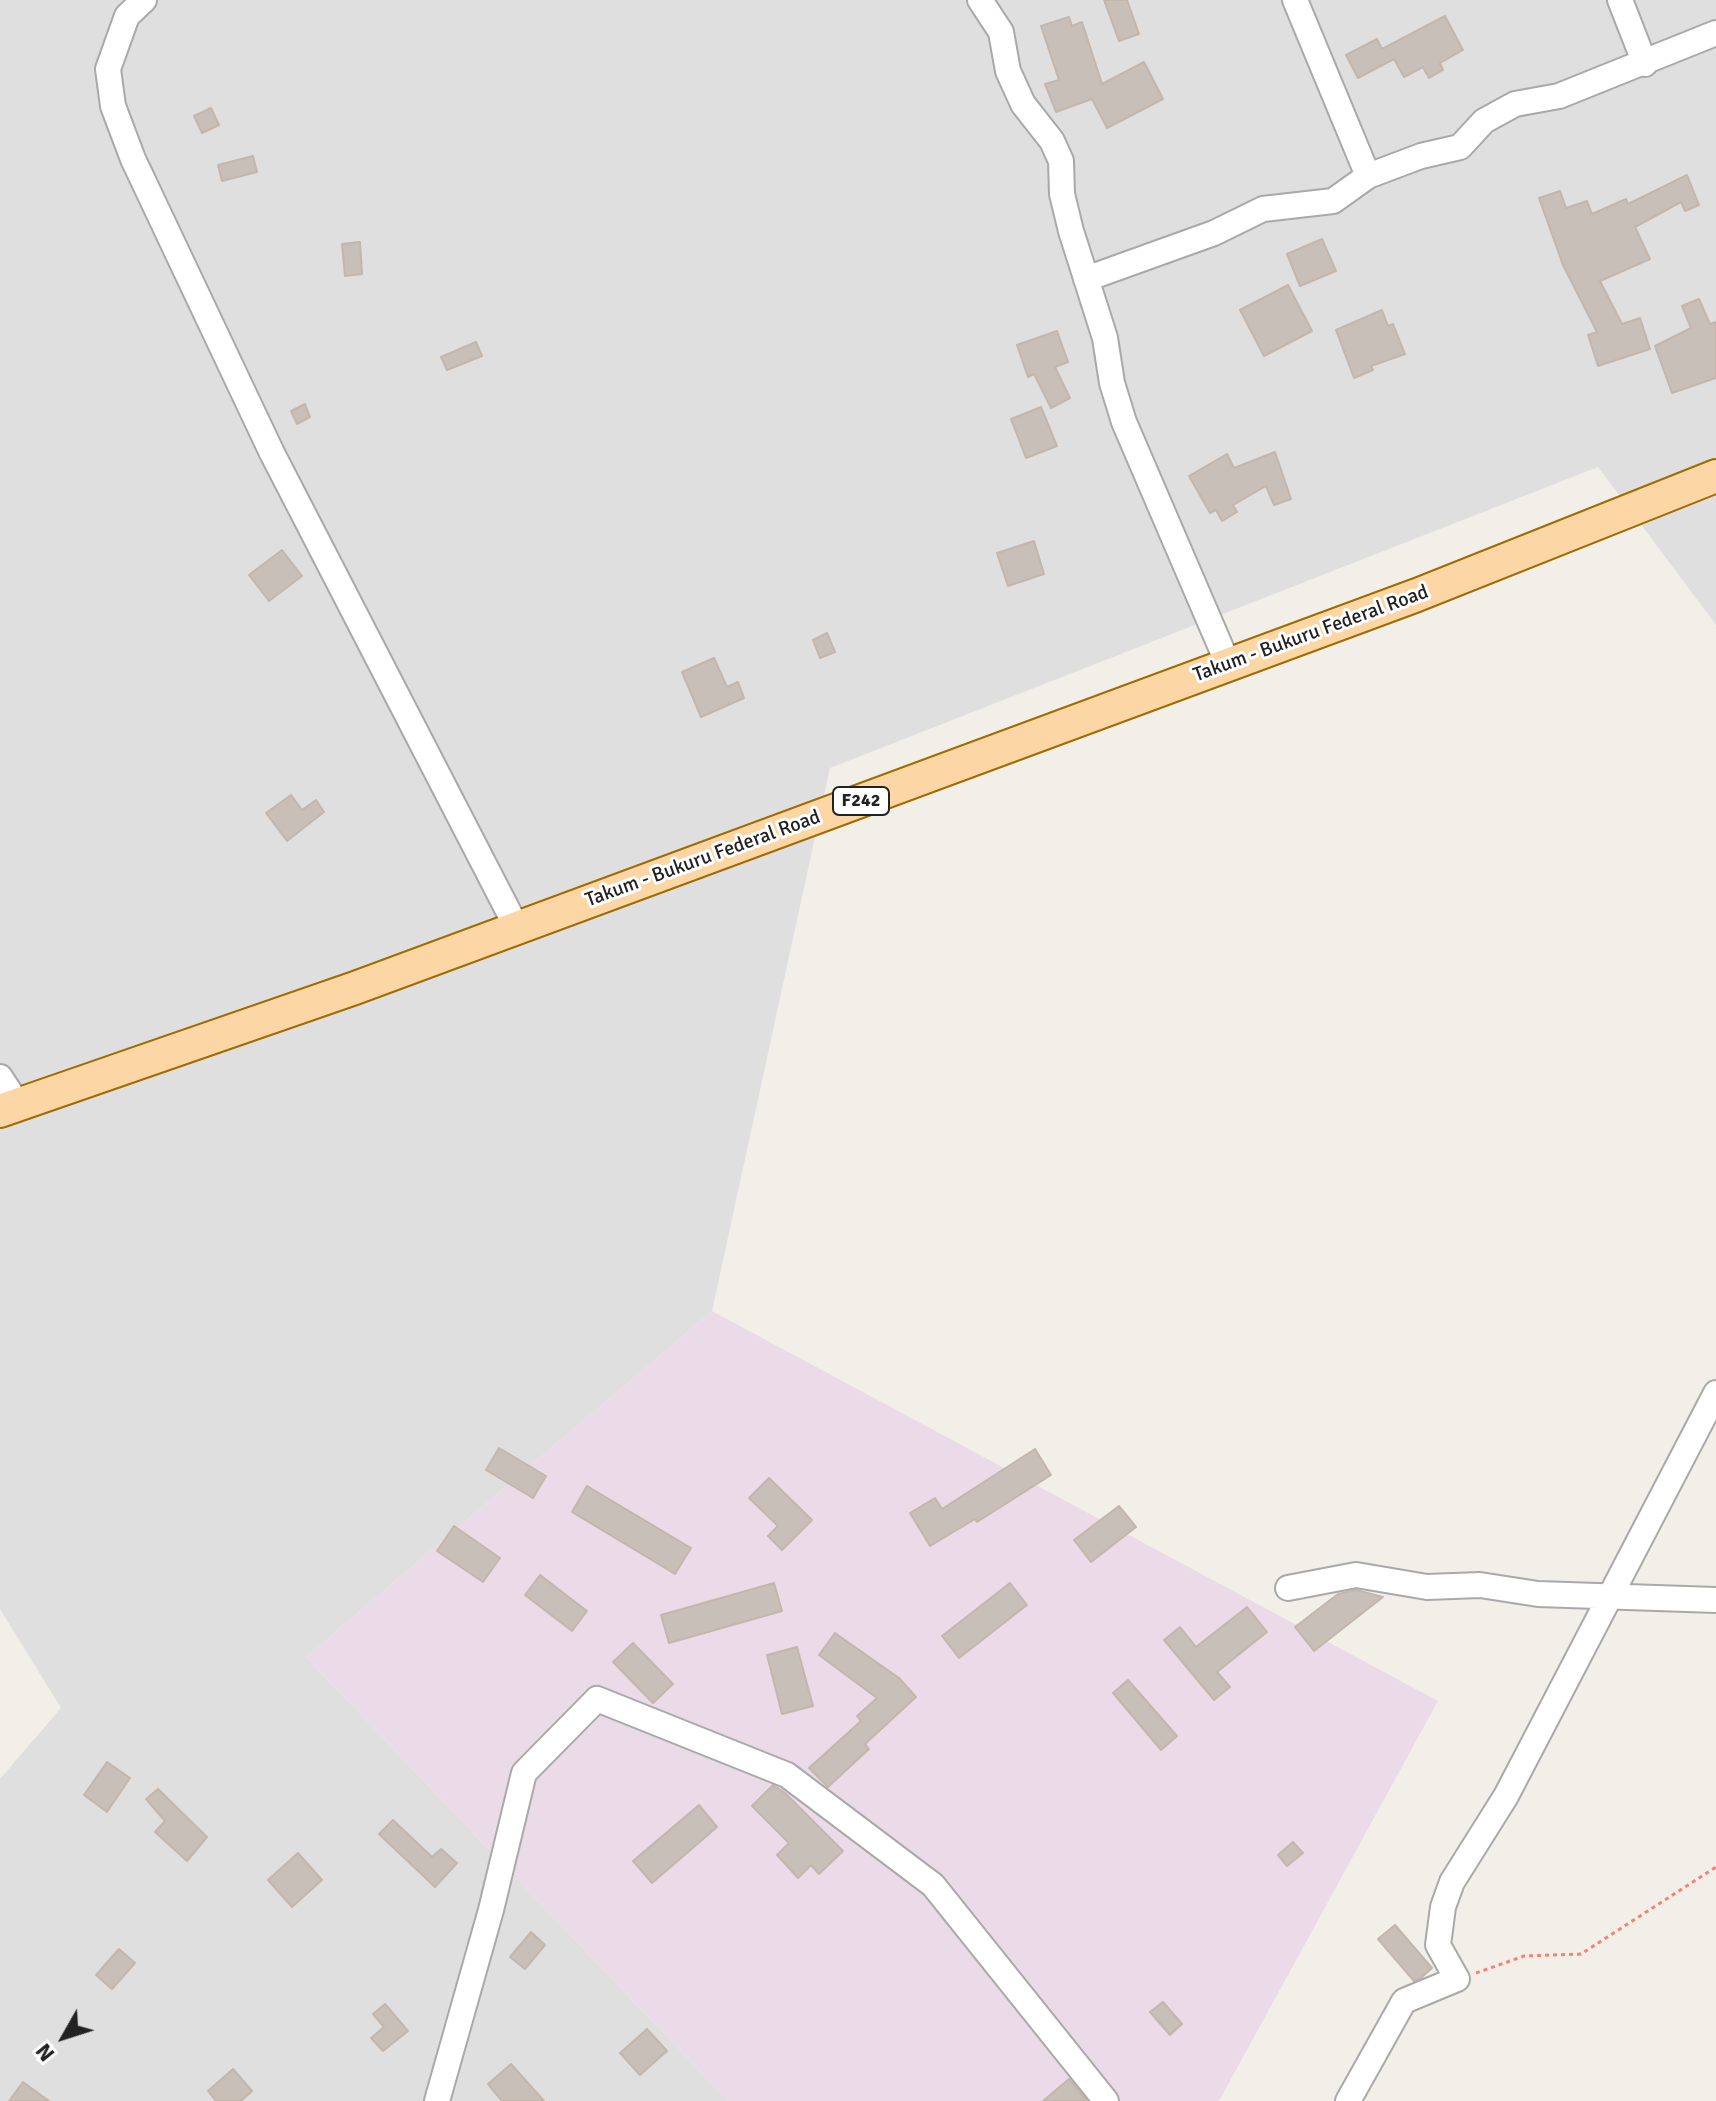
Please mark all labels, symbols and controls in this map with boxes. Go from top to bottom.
street label: Takum - Bukuru Federal Road [1190,580,1432,688]
road number: F242 [833,787,889,815]
street label: Takum - Bukuru Federal Road [582,805,824,913]
north arrow [24,1997,104,2077]
text: N [30,2038,60,2067]

